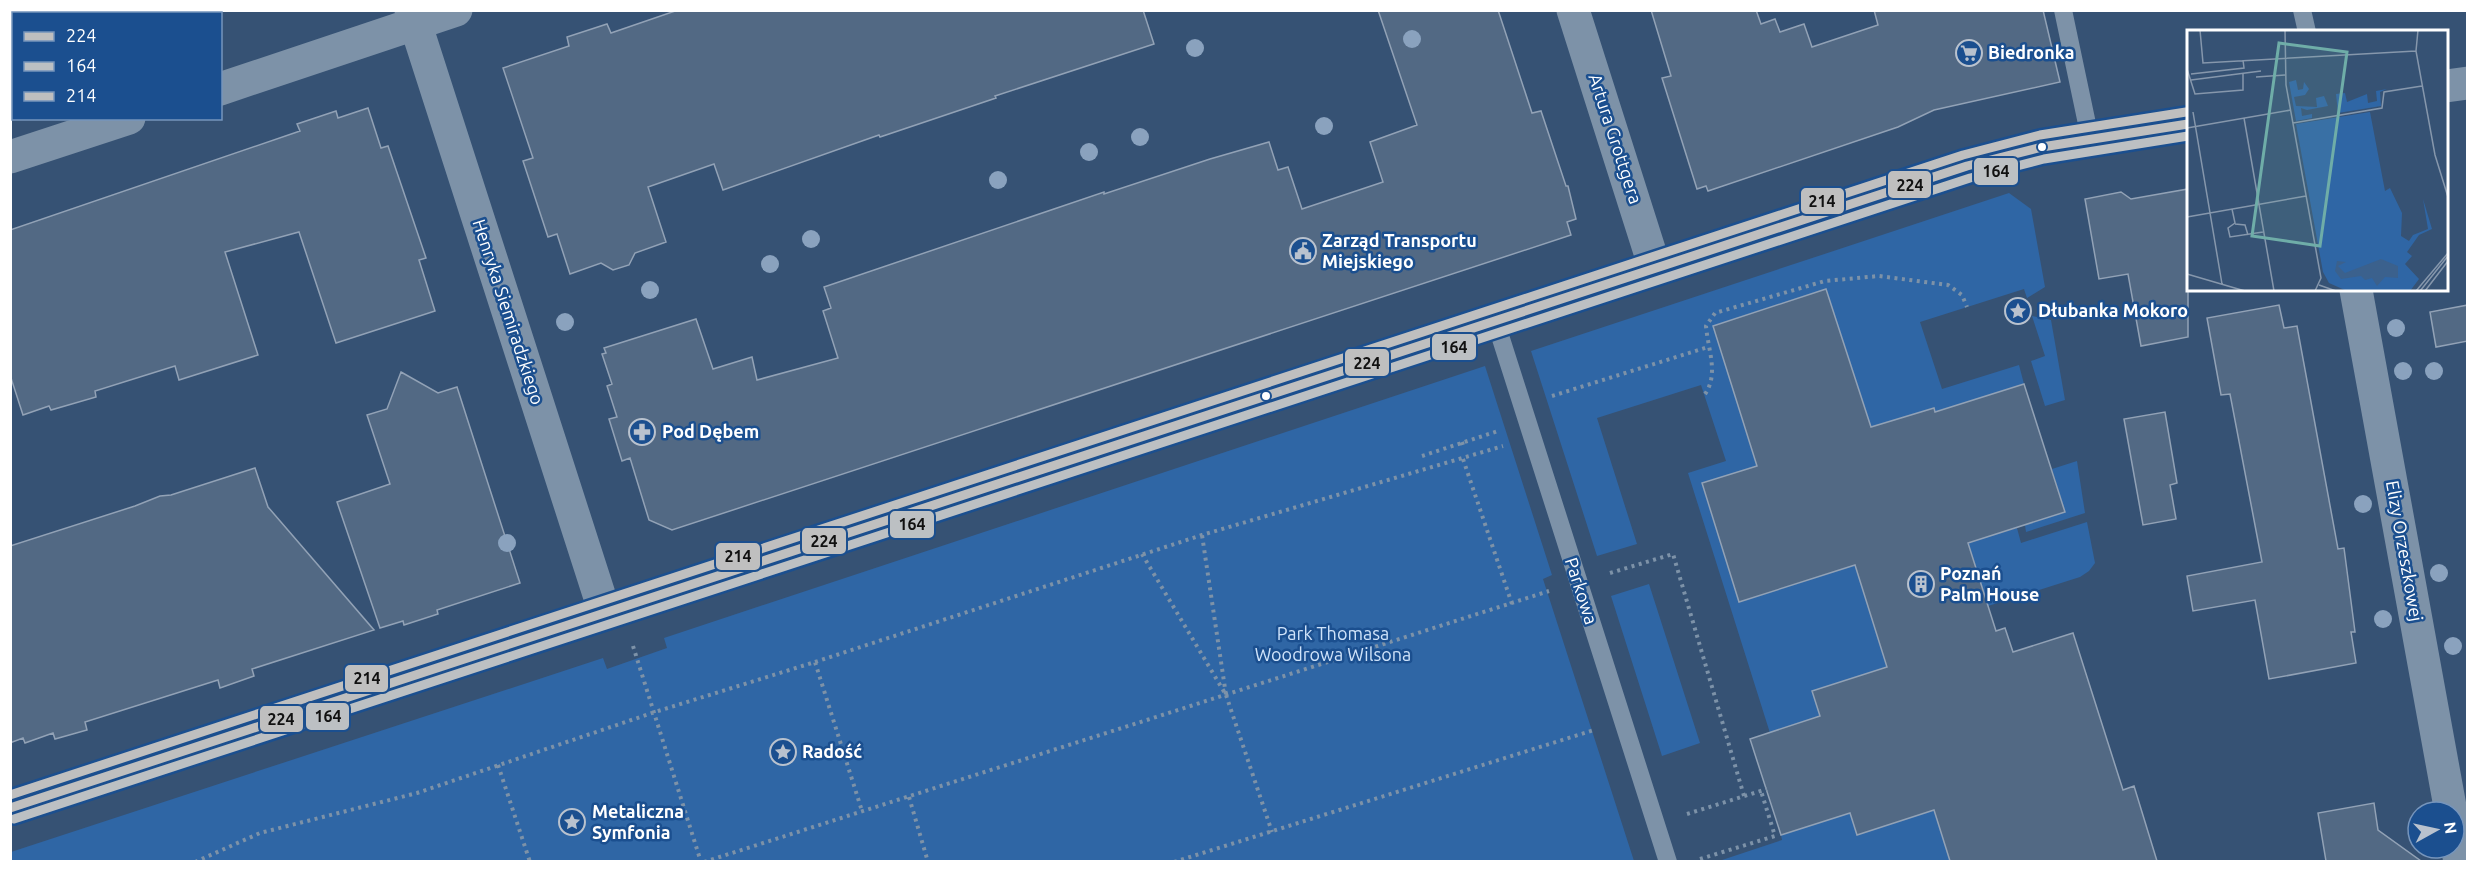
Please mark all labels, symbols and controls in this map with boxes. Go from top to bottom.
legend [12,12,222,120]
text: 224 [66,25,96,45]
inset map [2187,30,2448,291]
supermarket icon: Biedronka [1954,38,1984,68]
place label: Biedronka [1988,42,2074,62]
text: 164 [66,55,96,75]
street label: Artura Grottgera [1585,71,1646,206]
text: 214 [66,85,96,105]
unlabelled marker [2036,141,2048,153]
line badge: 164 [1973,157,2019,186]
text: 164 [1982,162,2010,180]
line badge: 224 [1887,170,1932,199]
text: 224 [1896,176,1924,194]
line badge: 214 [1800,187,1845,215]
text: 214 [1808,192,1836,210]
street label: Henryka Siemiradzkiego [469,216,548,407]
place label: Zarząd Transportu Miejskiego [1322,230,1477,271]
public building icon: Zarząd Transportu Miejskiego [1288,236,1318,266]
place icon: Dłubanka Mokoro [2003,296,2033,326]
place label: Dłubanka Mokoro [2038,300,2188,320]
line badge: 164 [1431,333,1477,361]
text: 164 [1440,338,1468,356]
line badge: 224 [1344,348,1390,377]
text: 224 [1353,354,1381,372]
unlabelled marker [1260,390,1272,402]
pharmacy icon: Pod Dębem [627,417,657,447]
place label: Pod Dębem [662,421,759,442]
street label: Elizy Orzeszkowej [2383,479,2427,623]
line badge: 164 [889,510,935,539]
text: 164 [898,515,926,533]
line badge: 224 [801,527,847,555]
text: 224 [810,532,838,550]
line badge: 214 [715,542,761,571]
text: 214 [724,547,752,565]
street label: Parkowa [1562,555,1602,627]
place label: Poznań Palm House [1940,563,2039,604]
building icon: Poznań Palm House [1906,569,1936,599]
park label: Park Thomasa Woodrowa Wilsona [1255,623,1411,664]
line badge: 214 [344,664,389,693]
text: 214 [353,669,381,687]
line badge: 164 [305,702,350,731]
line badge: 224 [259,705,304,733]
text: 164 [314,707,342,725]
text: 224 [267,710,295,728]
place icon: Radość [768,737,798,767]
place label: Radość [802,741,862,761]
north arrow [2406,800,2466,860]
place label: Metaliczna Symfonia [592,801,684,842]
place icon: Metaliczna Symfonia [557,807,587,837]
text: N [2441,821,2461,835]

